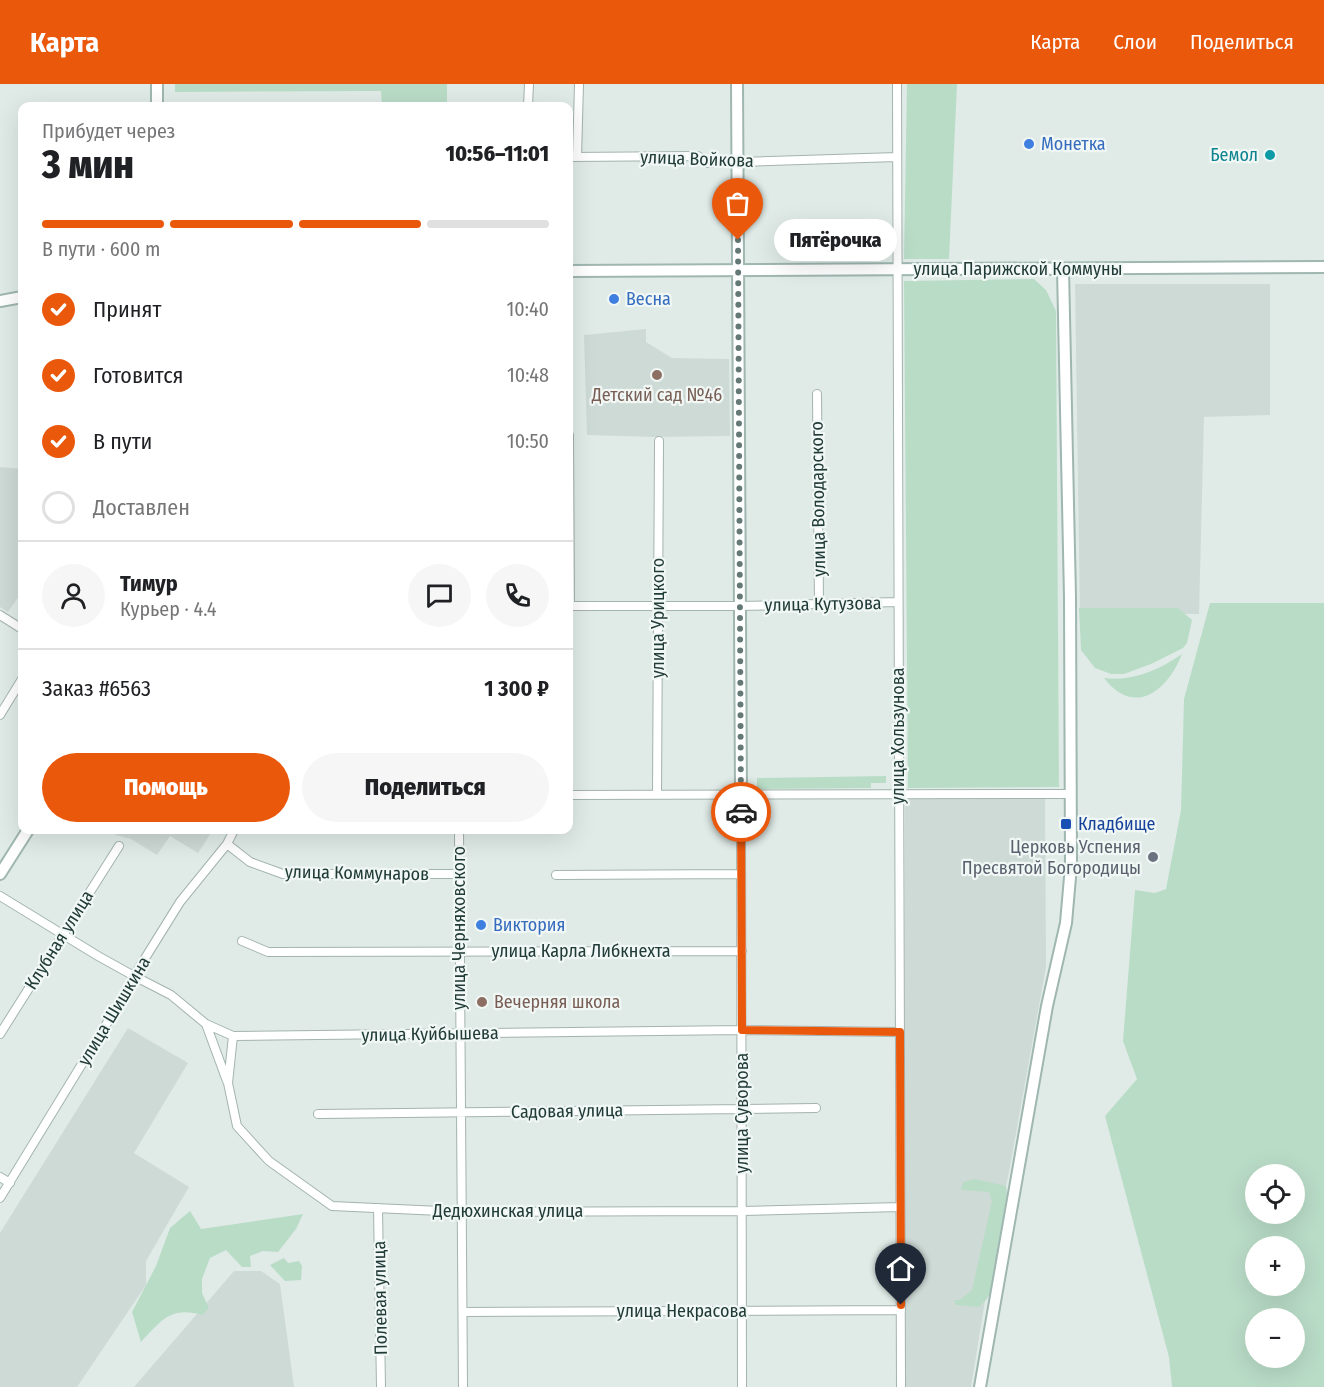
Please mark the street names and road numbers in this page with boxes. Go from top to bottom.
street label: улица Войкова [640,146,754,172]
street label: улица Парижской Коммуны [913,258,1123,280]
street label: улица Володарского [806,421,830,577]
street label: улица Урицкого [647,558,669,678]
street label: улица Кутузова [764,592,882,616]
street label: улица Хользунова [887,667,909,804]
street label: улица Черняховского [448,846,470,1010]
street label: улица Коммунаров [285,861,429,885]
street label: Клубная улица [20,886,98,994]
street label: улица Карла Либкнехта [491,940,671,962]
street label: улица Шишкина [73,952,155,1069]
street label: улица Куйбышева [361,1022,499,1046]
street label: улица Суворова [731,1052,753,1173]
street label: Садовая улица [511,1099,623,1123]
street label: Дедюхинская улица [432,1200,583,1222]
street label: Полевая улица [368,1241,392,1355]
street label: улица Некрасова [617,1300,747,1322]

